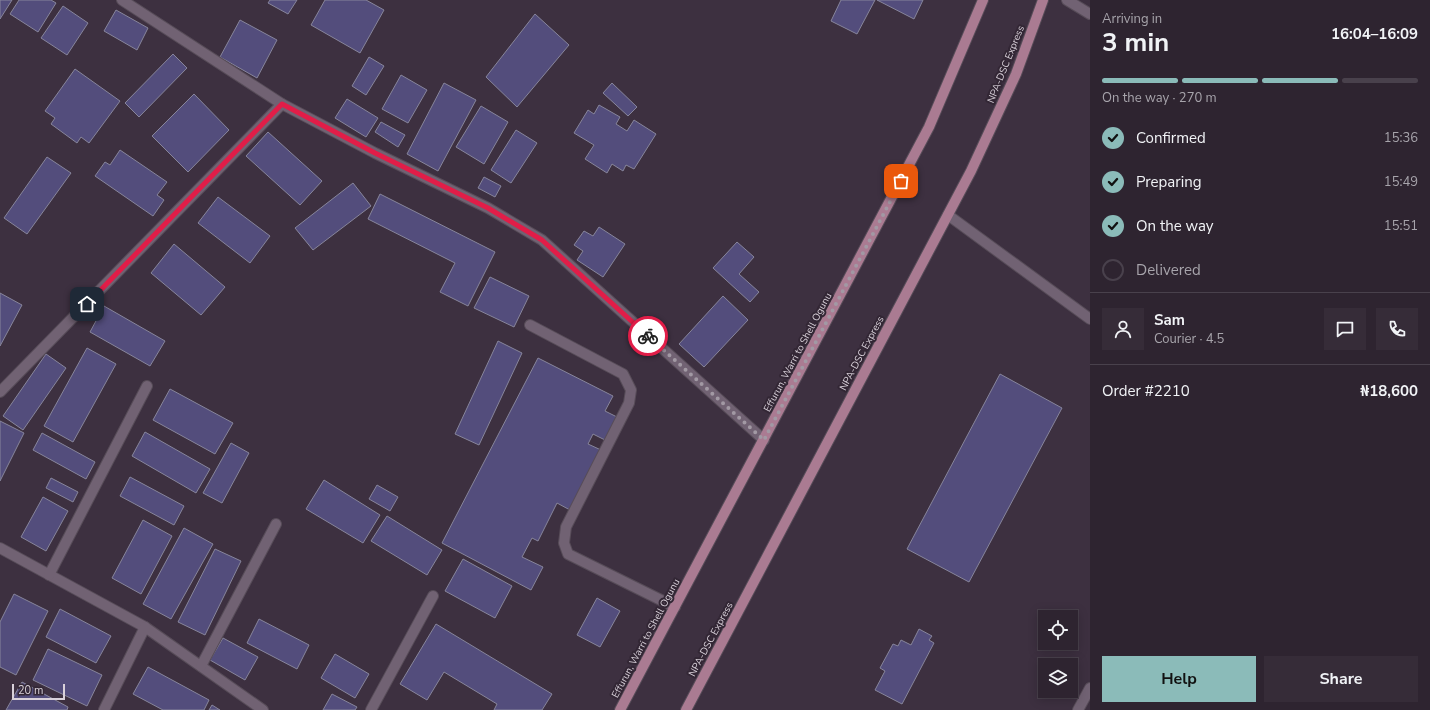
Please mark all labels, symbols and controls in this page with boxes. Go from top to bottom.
text: Arriving in [1102,10,1162,28]
street label: NPA-DSC Express [984,23,1028,105]
text: 16:04–16:09 [1331,24,1418,44]
text: 3 min [1102,25,1169,60]
text: On the way · 270 m [1102,89,1217,107]
icon: check [1102,127,1124,149]
text: Confirmed [1136,128,1206,148]
text: 15:36 [1384,129,1418,147]
pin [884,164,918,198]
icon: bag [890,170,912,192]
icon: check [1102,171,1124,193]
text: Preparing [1136,172,1201,192]
text: 15:49 [1384,173,1418,191]
icon: check [1102,215,1124,237]
text: On the way [1136,216,1214,236]
text: 15:51 [1384,217,1418,235]
text: Delivered [1136,260,1201,280]
pin [70,287,104,321]
street label: Effurun, Warri to Shell Ogunu [760,290,835,414]
icon: home [76,293,98,315]
button: person [1102,308,1144,350]
button: chat [1324,308,1366,350]
button: phone [1376,308,1418,350]
text: Sam [1154,310,1185,330]
street label: NPA-DSC Express [836,314,888,393]
courier [628,316,668,356]
icon: bike [637,325,659,347]
text: Courier · 4.5 [1154,330,1224,348]
text: Order #2210 [1102,381,1190,401]
text: ₦18,600 [1360,381,1418,401]
street label: Effurun, Warri to Shell Ogunu [608,576,683,700]
street label: NPA-DSC Express [685,600,737,679]
map controls [1038,610,1078,698]
button: locate [1038,610,1078,650]
button: Help [1102,656,1256,702]
button: Share [1264,656,1418,702]
button: layers [1038,658,1078,698]
scale bar [12,682,65,701]
text: 20 m [18,683,43,698]

